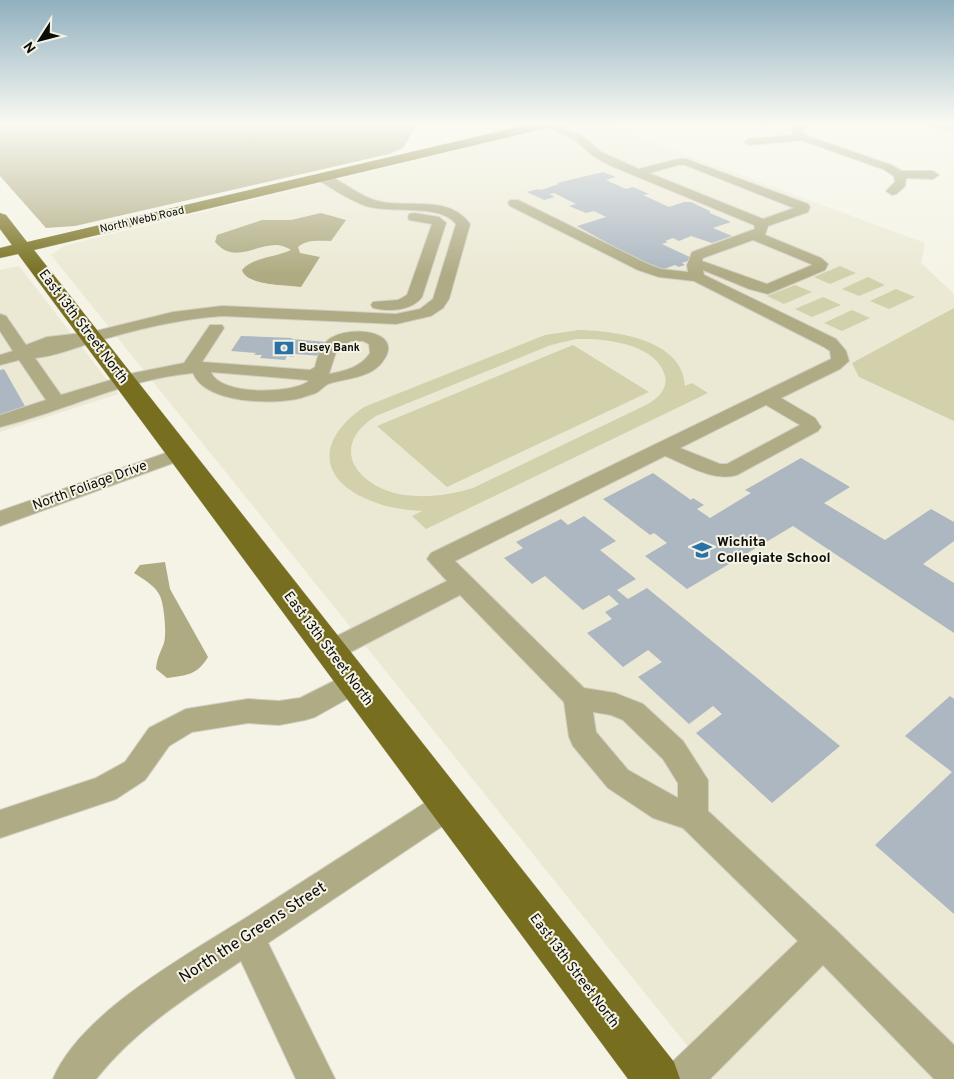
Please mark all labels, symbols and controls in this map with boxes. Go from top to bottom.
north arrow [15,15,65,65]
text: N [21,38,41,56]
street label: North Webb Road [98,203,186,237]
street label: East 13th Street North [35,267,131,387]
bank icon: Busey Bank [273,337,295,359]
place label: Busey Bank [299,341,360,355]
street label: North Foliage Drive [30,457,150,515]
place label: Wichita Collegiate School [717,534,831,567]
school or university icon: Wichita Collegiate School [691,539,713,561]
street label: East 13th Street North [280,589,376,709]
street label: North the Greens Street [176,878,330,988]
street label: East 13th Street North [526,911,622,1031]

